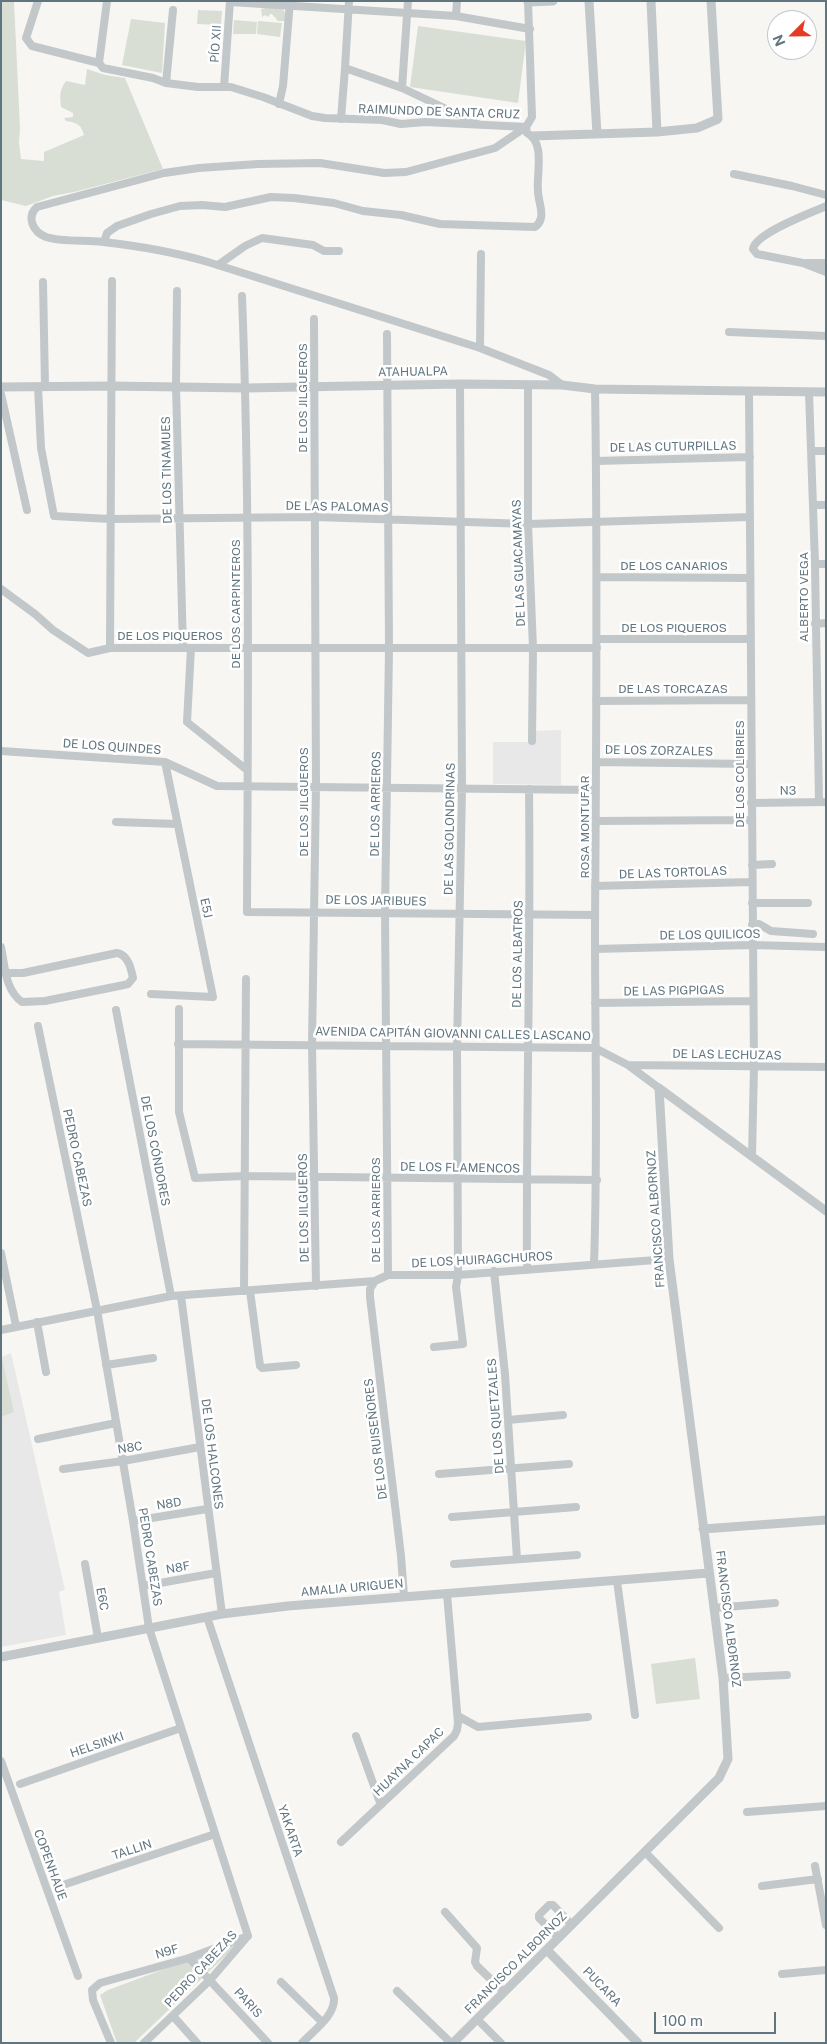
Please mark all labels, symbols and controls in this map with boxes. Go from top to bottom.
north arrow [767,10,817,60]
street label: PÍO XII [207,25,225,63]
text: N [770,32,789,49]
street label: RAIMUNDO DE SANTA CRUZ [358,102,520,122]
street label: DE LOS JILGUEROS [296,343,310,453]
street label: ATAHUALPA [378,364,448,380]
street label: DE LOS TINAMUES [159,416,175,524]
street label: DE LAS CUTURPILLAS [609,439,737,455]
street label: DE LAS PALOMAS [285,499,389,515]
street label: DE LAS GUACAMAYAS [510,499,528,627]
street label: DE LOS CARPINTEROS [229,539,243,669]
street label: ALBERTO VEGA [797,552,811,642]
street label: DE LOS CANARIOS [620,559,728,573]
street label: DE LOS PIQUEROS [621,621,727,635]
street label: DE LOS PIQUEROS [117,629,223,643]
street label: DE LAS TORCAZAS [618,682,728,696]
street label: DE LOS COLIBRIES [733,720,747,828]
street label: DE LOS QUINDES [62,736,162,758]
street label: DE LOS ZORZALES [605,743,713,759]
street label: DE LOS JILGUEROS [297,747,311,857]
street label: DE LOS ARRIEROS [368,751,384,857]
street label: DE LAS GOLONDRINAS [442,763,458,895]
street label: ROSA MONTUFAR [578,775,592,879]
street label: N3 [780,784,796,798]
street label: DE LAS TORTOLAS [619,864,727,882]
street label: DE LOS JARIBUES [325,893,427,909]
street label: E5J [197,897,215,919]
street label: DE LOS ALBATROS [510,900,526,1008]
street label: DE LOS QUILICOS [659,927,761,943]
street label: DE LAS PIGPIGAS [623,983,725,999]
street label: AVENIDA CAPITÁN GIOVANNI CALLES LASCANO [315,1024,591,1044]
street label: DE LAS LECHUZAS [672,1047,782,1063]
street label: DE LOS CÓNDORES [137,1095,173,1207]
street label: PEDRO CABEZAS [60,1108,94,1208]
street label: FRANCISCO ALBORNOZ [644,1150,668,1288]
street label: DE LOS JILGUEROS [296,1153,312,1263]
street label: DE LOS ARRIEROS [369,1157,383,1263]
street label: DE LOS FLAMENCOS [400,1160,520,1176]
street label: DE LOS HUIRAGCHUROS [411,1249,553,1271]
street label: DE LOS QUETZALES [485,1358,507,1474]
street label: DE LOS RUISEÑORES [361,1378,391,1500]
street label: DE LOS HALCONES [198,1398,226,1510]
street label: N8C [116,1439,144,1457]
street label: N8D [155,1495,183,1513]
street label: PEDRO CABEZAS [135,1507,165,1607]
street label: FRANCISCO ALBORNOZ [712,1550,744,1688]
street label: N8F [165,1559,191,1577]
street label: AMALIA URIGUEN [300,1576,404,1600]
street label: E6C [93,1586,111,1612]
street label: HUAYNA CAPAC [371,1725,447,1799]
street label: HELSINKI [68,1729,126,1761]
street label: YAKARTA [274,1803,306,1859]
street label: COPENHAUE [31,1828,69,1902]
street label: TALLIN [110,1837,154,1863]
street label: FRANCISCO ALBORNOZ [462,1909,570,2017]
street label: PEDRO CABEZAS [162,1928,240,2010]
street label: N9F [154,1942,180,1962]
street label: PUCARA [580,1964,624,2010]
street label: PARIS [231,1985,265,2021]
scale bar [657,2002,780,2034]
text: 100 m [662,2012,703,2029]

